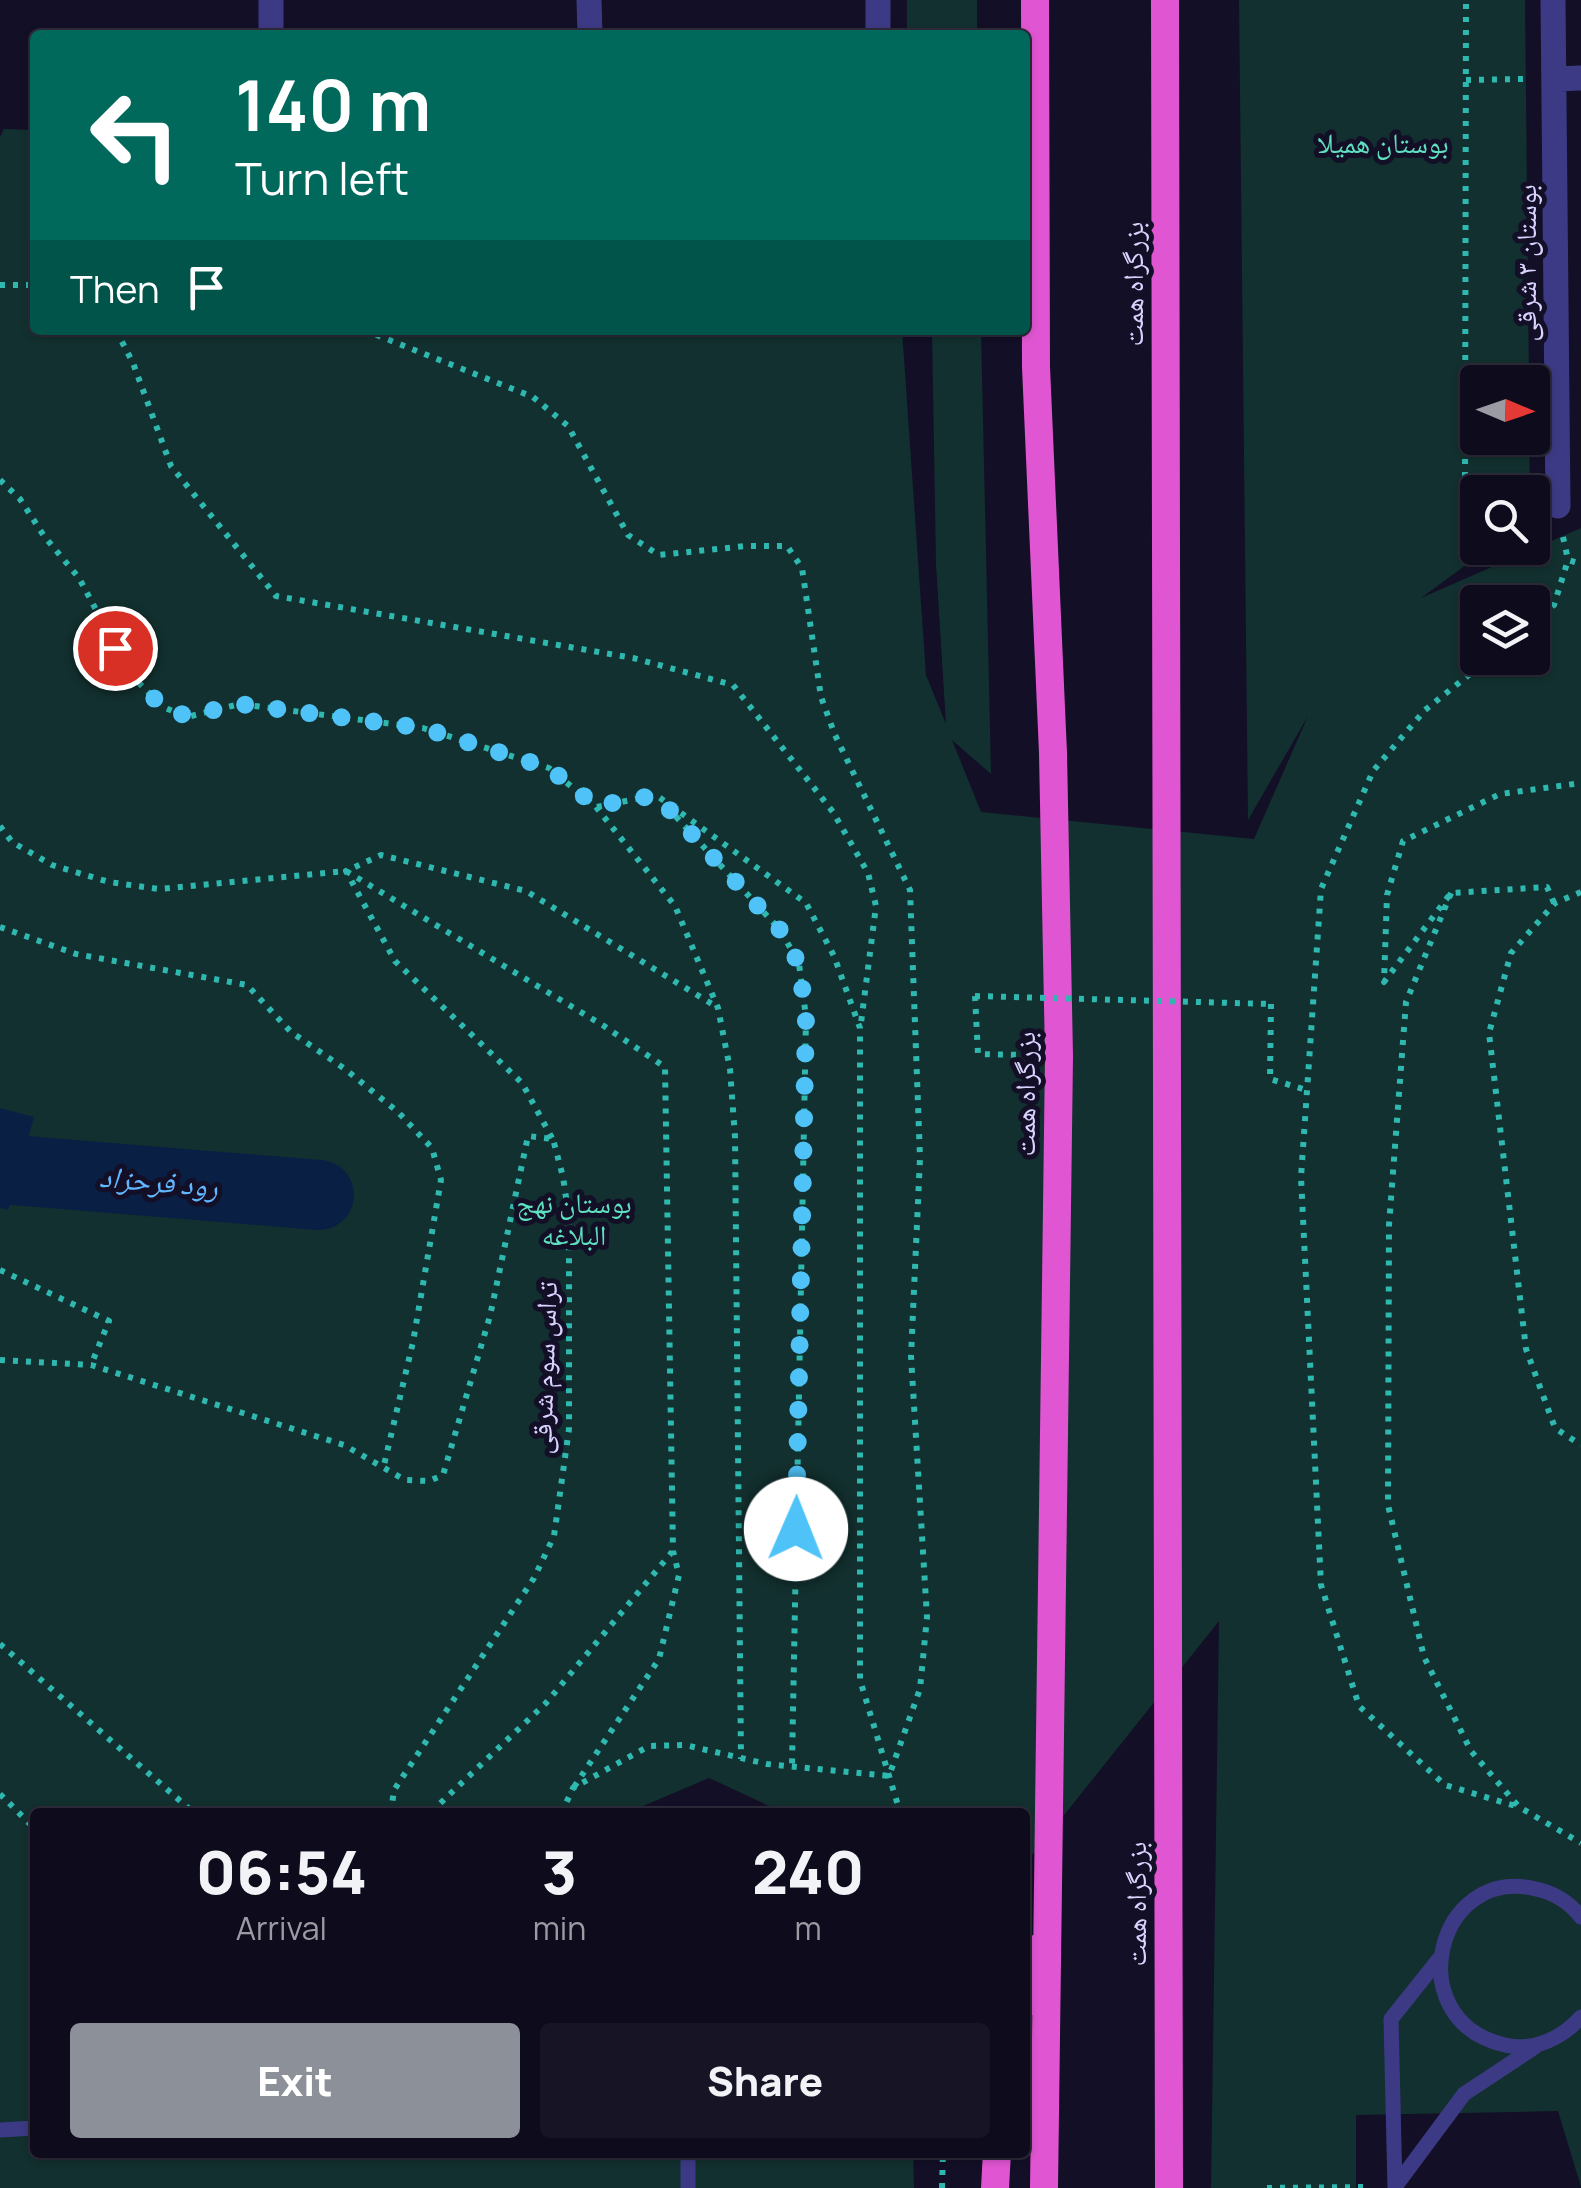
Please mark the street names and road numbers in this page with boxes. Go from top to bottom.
street label: بوستان ۳ شرقی [1506,184,1544,342]
street label: بزرگراه همت [1113,221,1151,347]
street label: بزرگراه همت [1005,1031,1043,1157]
street label: تراس سوم شرقی [521,1281,566,1455]
street label: بزرگراه همت [1116,1841,1154,1967]

